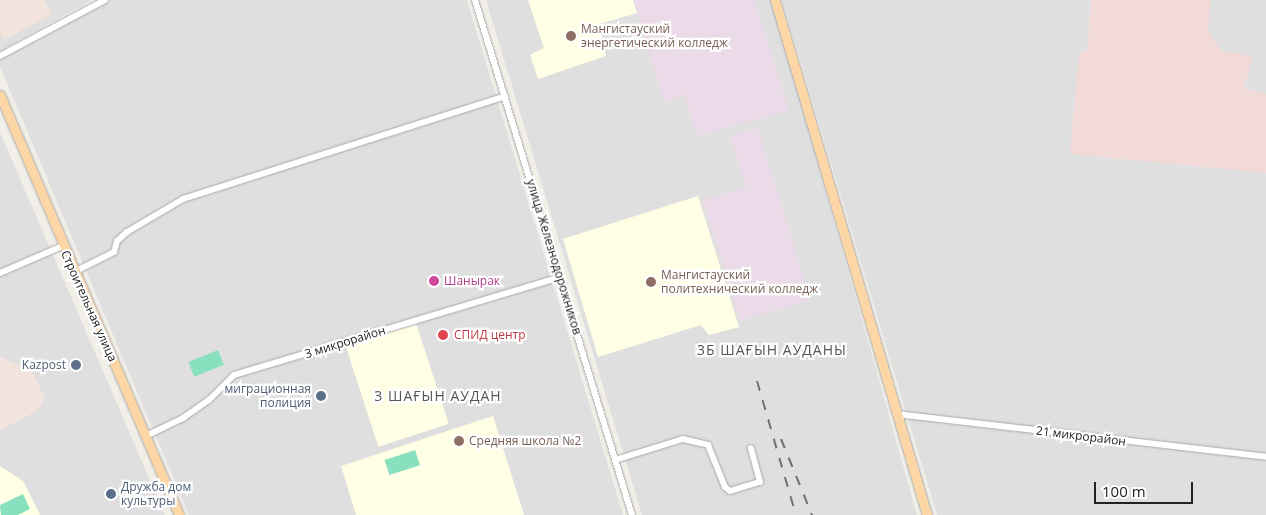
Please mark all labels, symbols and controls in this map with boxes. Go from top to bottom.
place label: Мангистауский энергетический колледж [581,22,728,50]
marker: Мангистауский энергетический колледж [565,30,577,42]
street label: улица Железнодорожников [523,177,585,337]
street label: Строительная улица [58,248,120,364]
place label: Мангистауский политехнический колледж [661,268,818,296]
place label: Шанырак [444,274,500,288]
marker: Шанырак [428,275,440,287]
marker: Мангистауский политехнический колледж [645,276,657,288]
street label: 3 микрорайон [303,323,387,361]
marker: СПИД центр [436,328,450,342]
place label: СПИД центр [454,328,526,342]
district label: 3Б ШАҒЫН АУДАНЫ [695,342,849,358]
place label: Kazpost [22,358,66,372]
marker: Kazpost [70,359,82,371]
place label: миграционная полиция [225,382,311,410]
district label: 3 ШАҒЫН АУДАН [373,388,503,404]
marker: миграционная полиция [315,390,327,402]
street label: 21 микрорайон [1035,423,1127,449]
place label: Средняя школа №2 [469,434,581,448]
marker: Средняя школа №2 [453,435,465,447]
scale bar [1096,472,1195,504]
place label: Дружба дом культуры [121,480,191,508]
text: 100 m [1102,481,1146,501]
marker: Дружба дом культуры [105,488,117,500]

